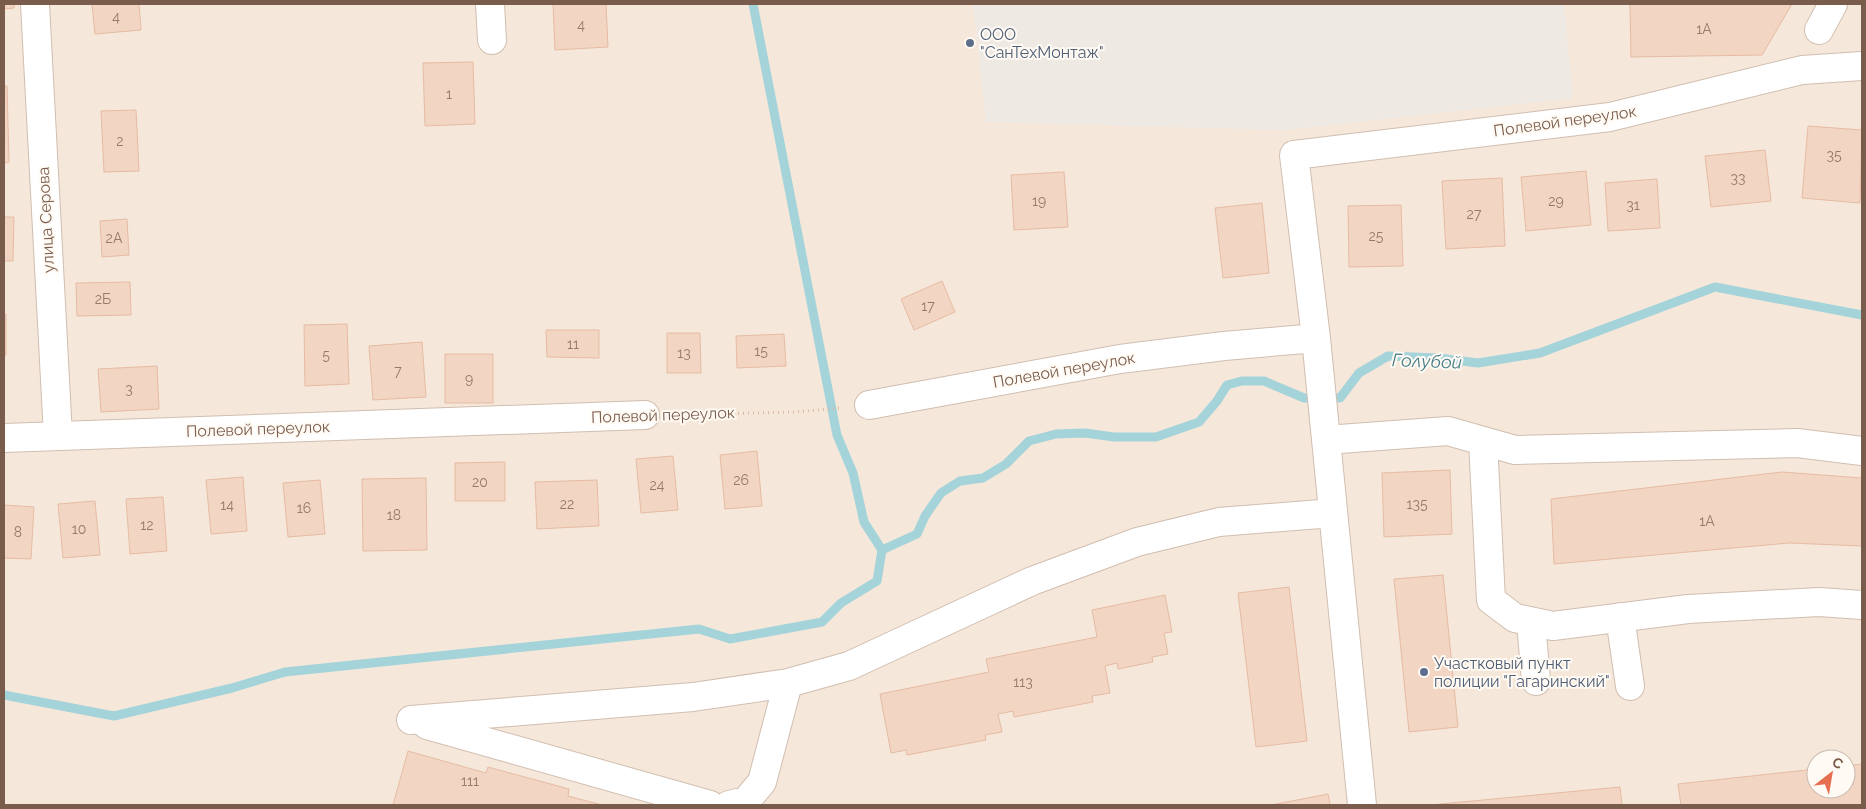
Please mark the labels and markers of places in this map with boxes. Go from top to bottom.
place label: ООО "СанТехМонтаж" [980,25,1104,62]
marker: ООО "СанТехМонтаж" [964,37,976,49]
place label: Участковый пункт полиции "Гагаринский" [1434,654,1610,691]
marker: Участковый пункт полиции "Гагаринский" [1418,666,1430,678]

